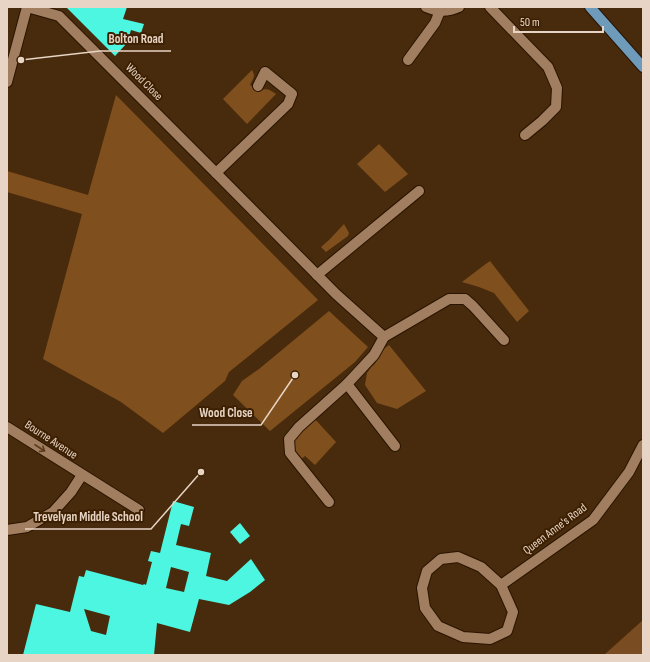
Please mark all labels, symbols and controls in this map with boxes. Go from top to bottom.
scale bar [514,8,603,34]
text: 50 m [520,15,540,30]
callout: Bolton Road [100,26,171,51]
text: Bolton Road [108,31,164,47]
street label: Wood Close [122,60,166,104]
callout: Wood Close [192,400,261,425]
text: Wood Close [199,405,253,421]
street label: Bourne Avenue [22,417,80,463]
one-way arrow [34,445,46,453]
street label: Queen Anne's Road [520,500,590,558]
callout: Trevelyan Middle School [25,504,151,529]
text: Trevelyan Middle School [33,509,143,525]

